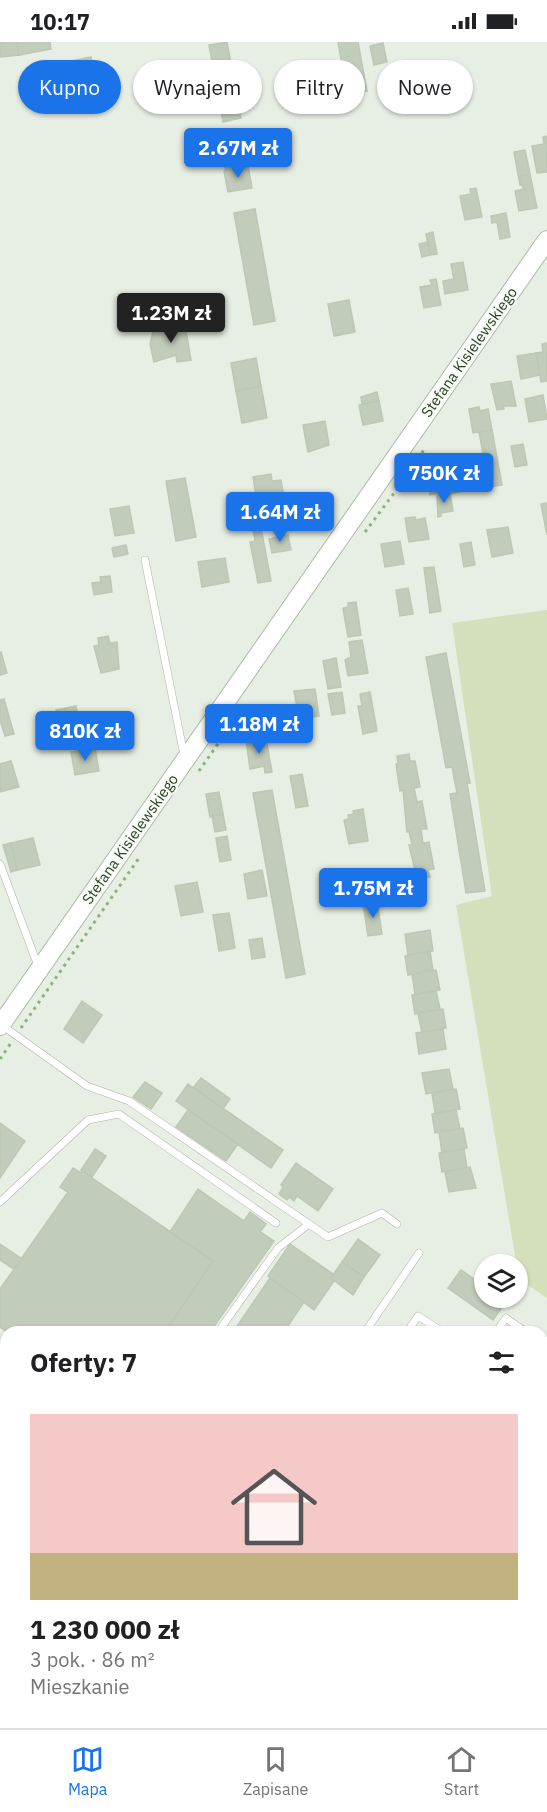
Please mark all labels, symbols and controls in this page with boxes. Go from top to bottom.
text: 10:17 [30,7,90,36]
chip: Kupno [18,60,121,114]
chip: Wynajem [133,60,262,114]
chip: Filtry [274,60,365,114]
chip: Nowe [377,60,473,114]
pin: 2.67M zł [176,128,300,179]
text: 2.67M zł [198,134,278,161]
street label: Stefana Kisielewskiego [417,283,521,421]
pin: 1.23M zł [109,293,233,344]
text: 1.23M zł [131,299,211,326]
pin: 750K zł [389,453,499,504]
text: 750K zł [408,459,480,486]
pin: 1.64M zł [218,492,342,543]
text: 1.64M zł [240,498,320,525]
pin: 1.18M zł [197,704,321,755]
text: 1.18M zł [219,710,299,737]
pin: 810K zł [30,711,140,762]
text: 810K zł [49,717,121,744]
street label: Stefana Kisielewskiego [78,770,182,908]
pin: 1.75M zł [311,868,435,919]
text: 1.75M zł [333,874,413,901]
map controls [474,1254,528,1308]
button: layers [474,1254,528,1308]
text: Oferty: 7 [30,1345,137,1379]
icon: filters [485,1346,518,1379]
icon: home [220,1453,328,1561]
text: 1 230 000 zł [30,1612,179,1646]
text: 3 pok. · 86 m² [30,1646,155,1673]
text: Mieszkanie [30,1673,130,1700]
tab: Mapa [68,1743,107,1799]
tab: Zapisane [243,1743,308,1799]
tab: Start [444,1743,479,1799]

